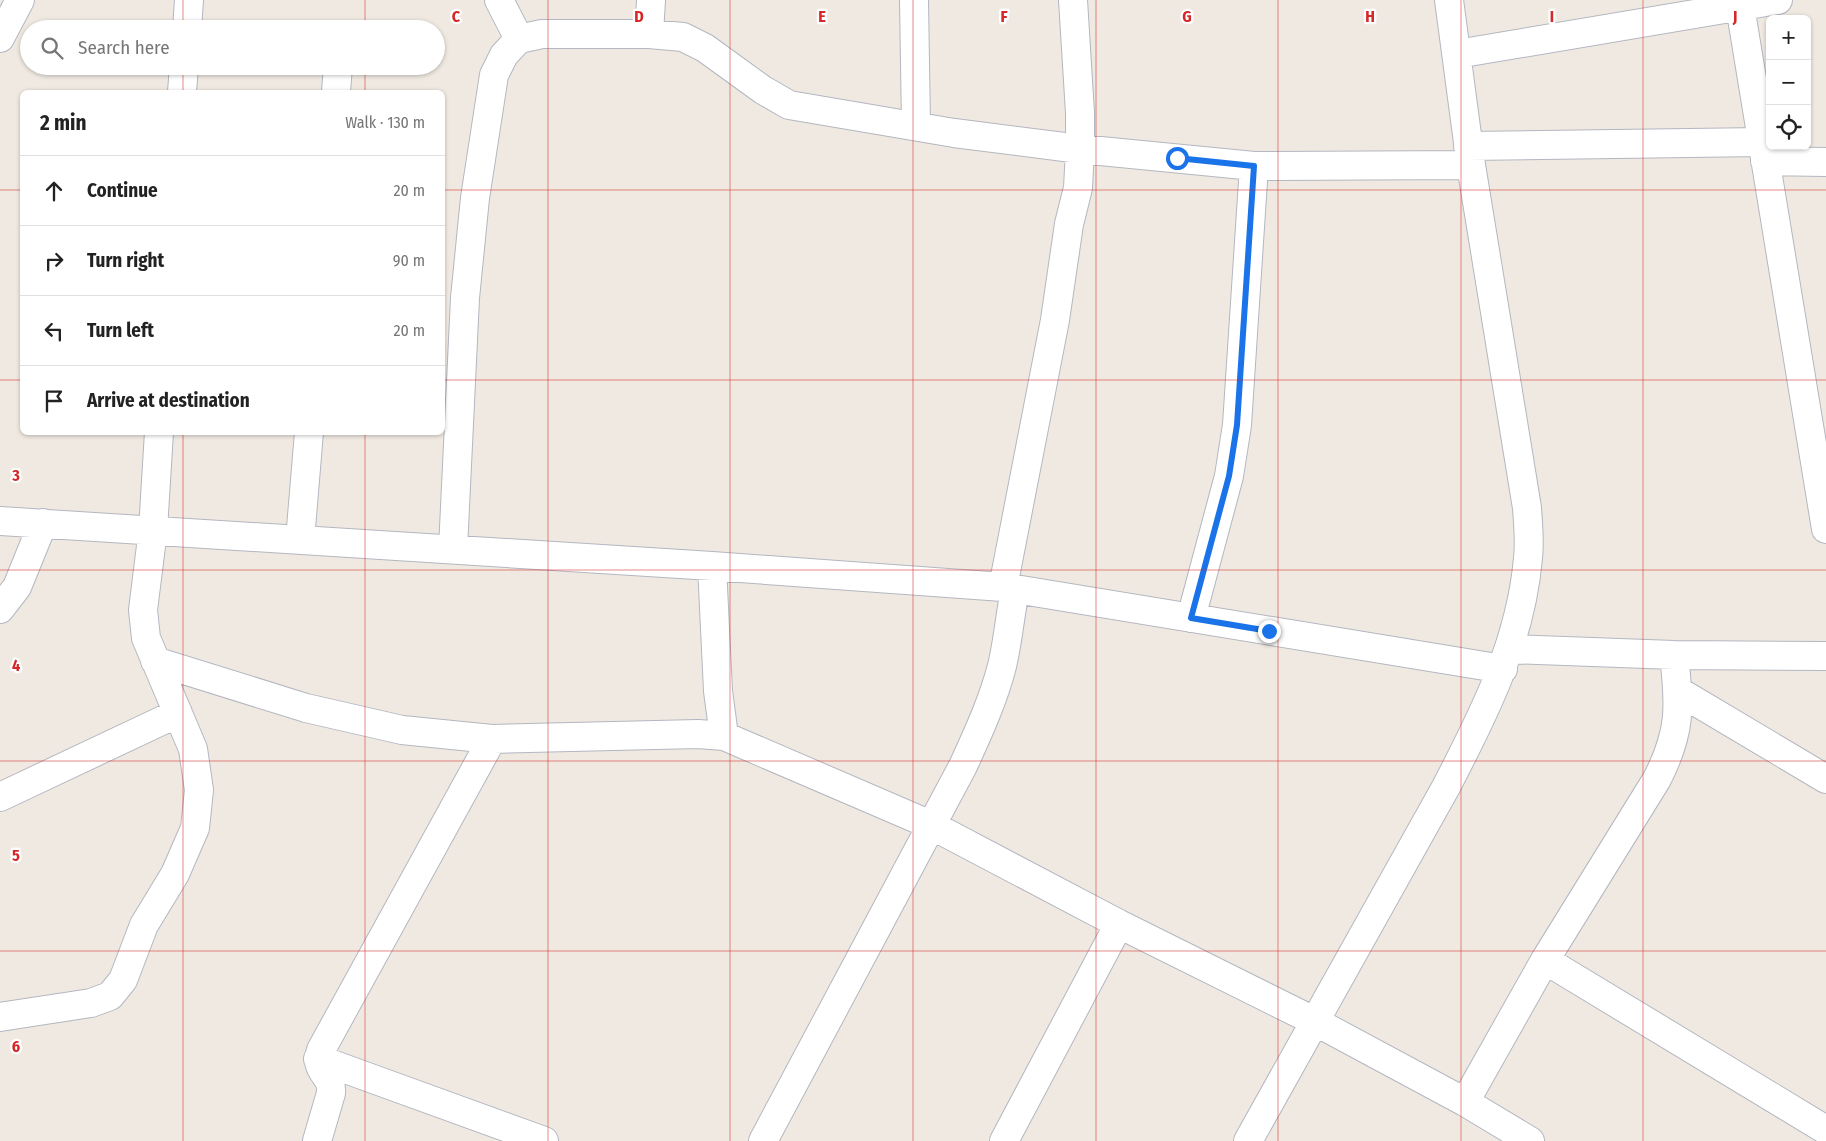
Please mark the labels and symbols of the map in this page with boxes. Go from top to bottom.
text: C [452,7,461,26]
text: D [634,7,644,26]
text: E [818,7,826,26]
text: F [1000,7,1008,26]
text: G [1182,7,1192,26]
text: H [1365,7,1375,26]
text: I [1550,7,1554,26]
text: J [1732,7,1737,26]
route start [1166,147,1189,170]
text: 3 [11,466,20,485]
route end [1258,620,1281,643]
text: 4 [12,656,20,675]
text: 5 [12,846,20,865]
text: 6 [12,1037,20,1056]

